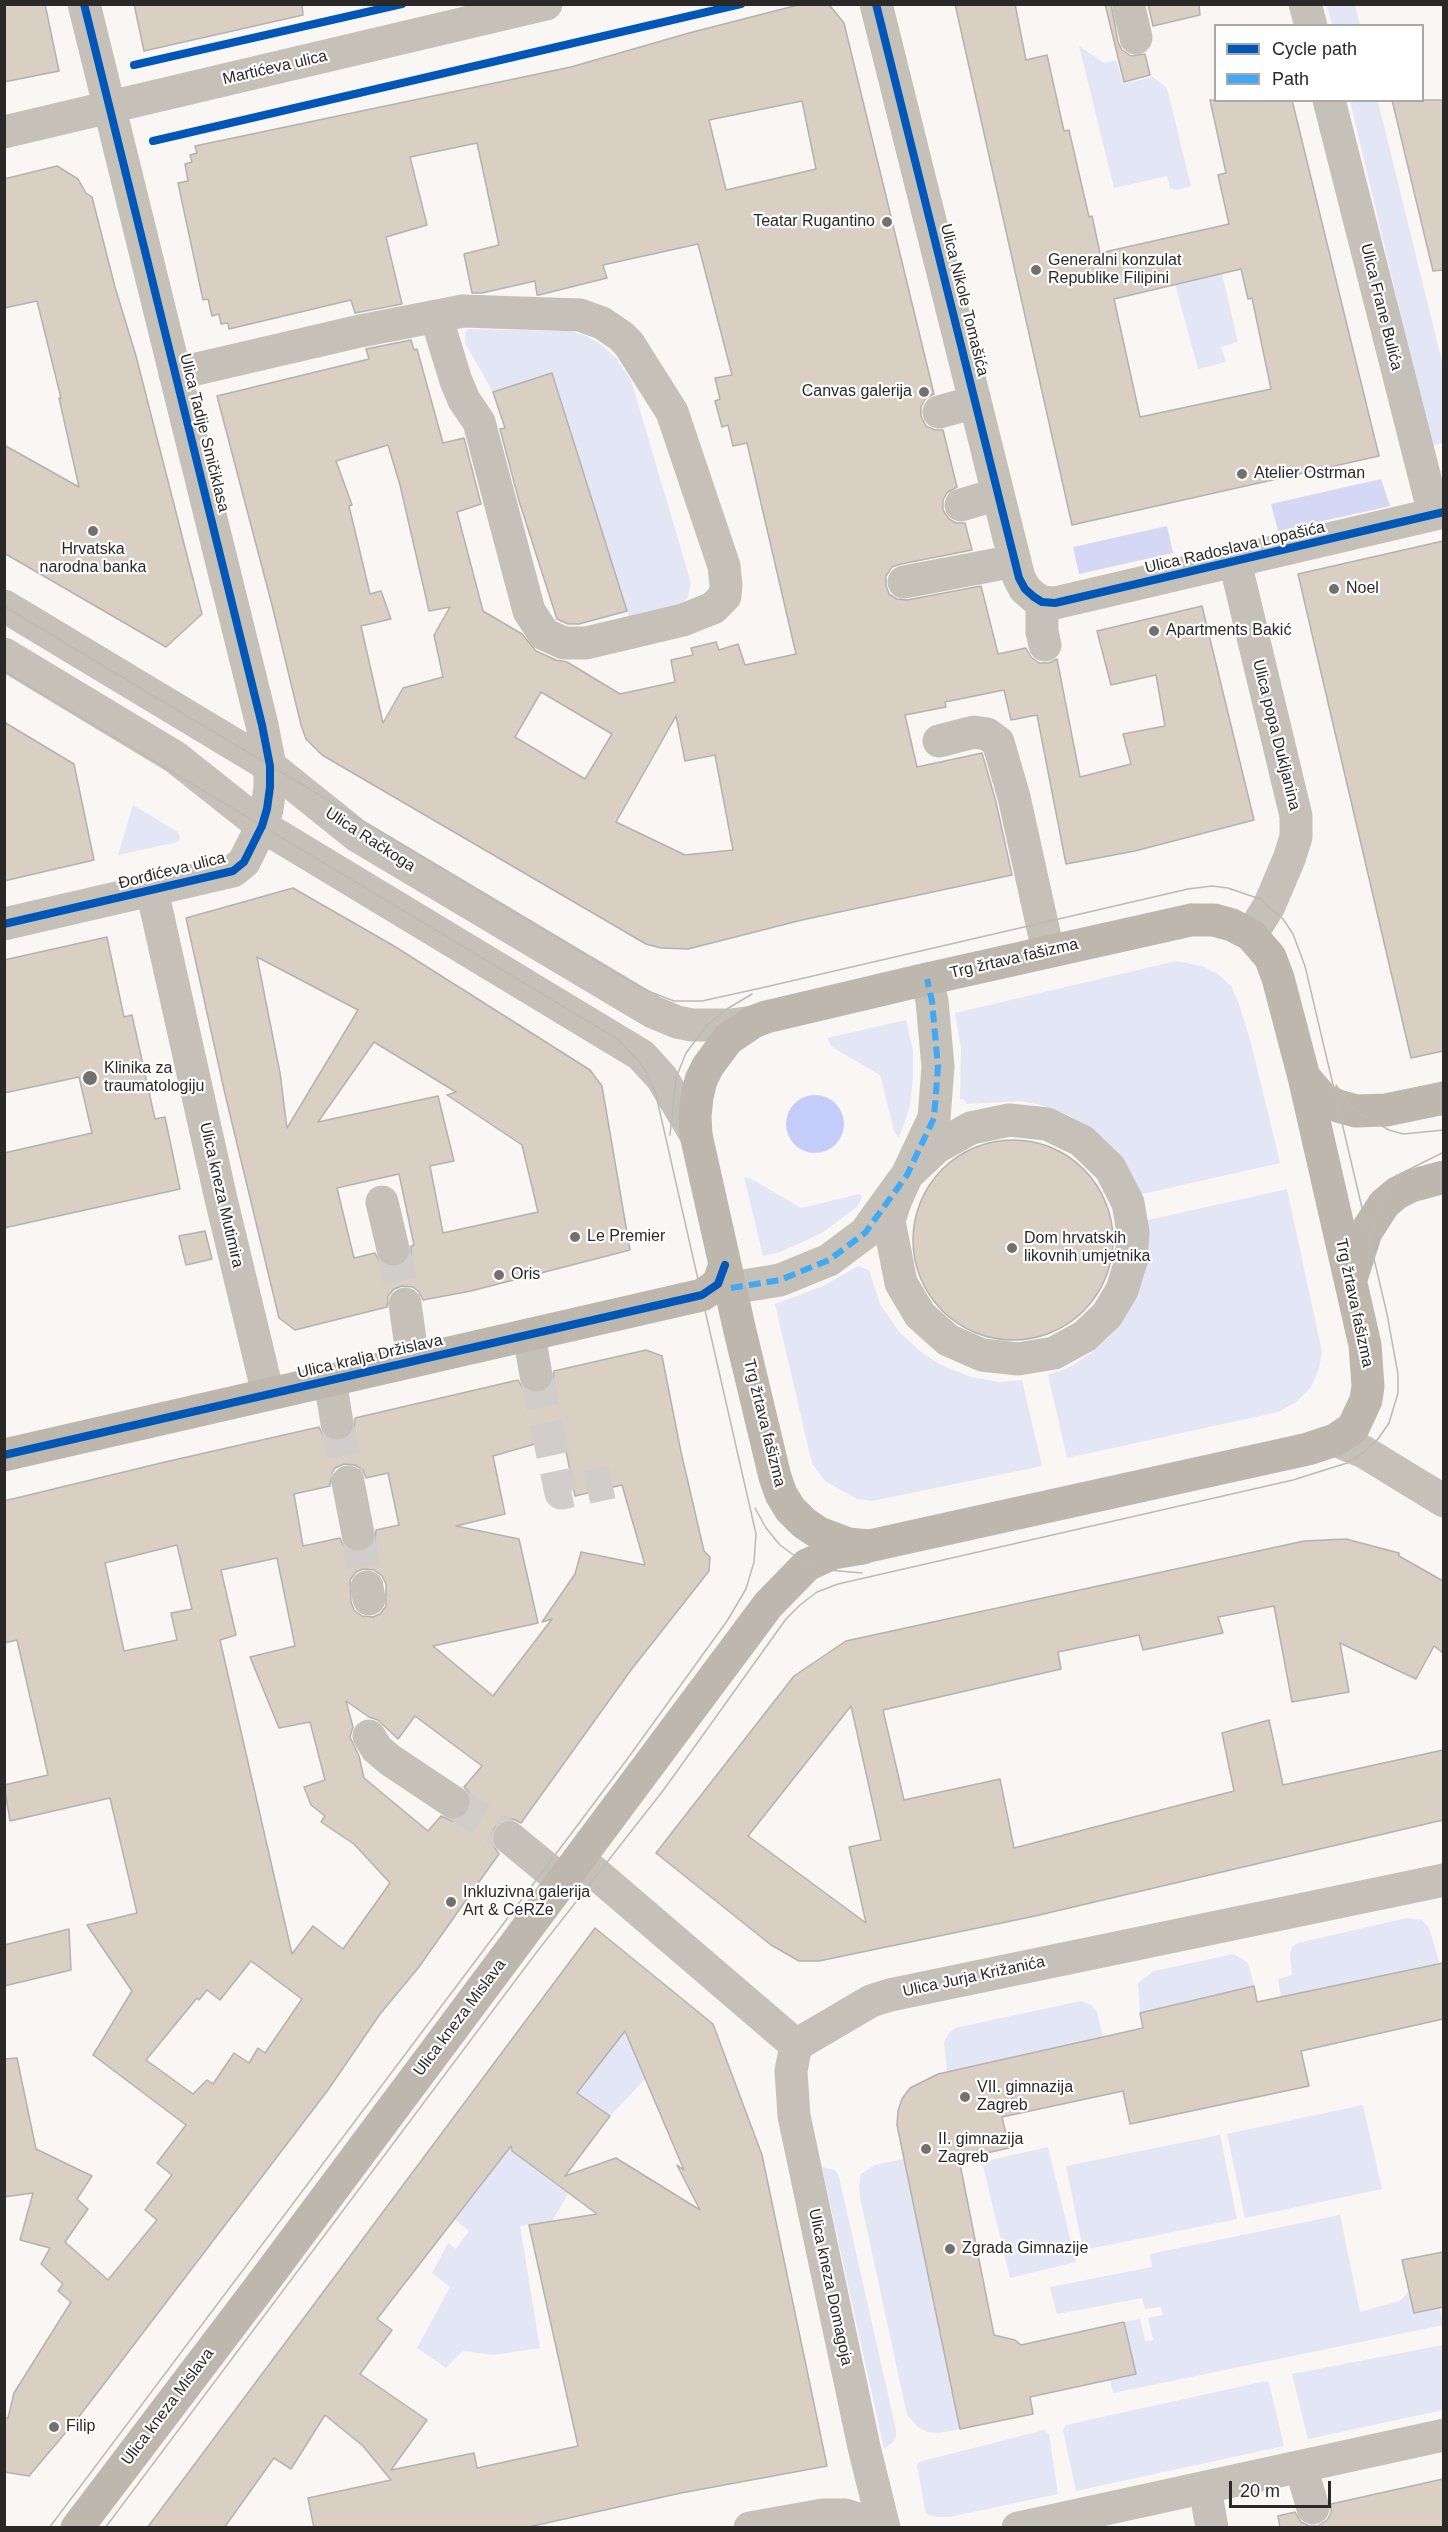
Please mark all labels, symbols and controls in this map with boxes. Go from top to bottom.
legend [1214,24,1424,102]
text: Cycle path [1272,39,1357,59]
street label: Martićeva ulica [221,47,329,89]
text: Path [1272,69,1309,89]
place label: Teatar Rugantino [753,212,875,232]
marker: Teatar Rugantino [880,215,894,229]
street label: Ulica Nikole Tomašića [936,222,992,378]
street label: Ulica Frane Bulića [1356,242,1406,372]
place label: Generalni konzulat Republike Filipini [1048,251,1181,289]
marker: Generalni konzulat Republike Filipini [1029,263,1043,277]
street label: Ulica Tadije Smičiklasa [175,352,233,514]
place label: Canvas galerija [802,382,912,402]
marker: Canvas galerija [917,385,931,399]
place label: Atelier Ostrman [1254,464,1365,484]
marker: Atelier Ostrman [1235,467,1249,481]
street label: Ulica Radoslava Lopašića [1143,518,1327,578]
marker: Hrvatska narodna banka [86,524,100,538]
place label: Hrvatska narodna banka [40,540,146,578]
place label: Noel [1346,579,1379,599]
marker: Noel [1327,582,1341,596]
place label: Apartments Bakić [1166,621,1291,641]
marker: Apartments Bakić [1147,624,1161,638]
street label: Ulica popa Dukljanina [1248,658,1304,812]
street label: Ulica Račkoga [322,804,418,876]
street label: Đorđićeva ulica [117,848,227,894]
street label: Trg žrtava fašizma [948,935,1080,983]
place label: Klinika za traumatologiju [104,1059,204,1097]
marker: Klinika za traumatologiju [81,1069,99,1087]
street label: Ulica kneza Mutimira [195,1121,247,1269]
place label: Le Premier [587,1227,665,1247]
place label: Dom hrvatskih likovnih umjetnika [1024,1229,1150,1267]
marker: Le Premier [568,1230,582,1244]
street label: Trg žrtava fašizma [1331,1237,1377,1369]
marker: Dom hrvatskih likovnih umjetnika [1005,1241,1019,1255]
place label: Oris [511,1265,540,1285]
marker: Oris [492,1268,506,1282]
street label: Ulica kralja Držislava [296,1331,444,1383]
street label: Trg žrtava fašizma [739,1357,789,1489]
place label: Inkluzivna galerija Art & CeRZe [463,1883,590,1921]
marker: Inkluzivna galerija Art & CeRZe [444,1895,458,1909]
street label: Ulica Jurja Križanića [901,1953,1047,2001]
street label: Ulica kneza Mislava [410,1956,510,2080]
place label: VII. gimnazija Zagreb [977,2078,1073,2116]
marker: VII. gimnazija Zagreb [958,2090,972,2104]
place label: II. gimnazija Zagreb [938,2130,1023,2168]
marker: II. gimnazija Zagreb [919,2142,933,2156]
street label: Ulica kneza Domagoja [804,2207,856,2367]
place label: Zgrada Gimnazije [962,2239,1088,2259]
marker: Zgrada Gimnazije [943,2242,957,2256]
street label: Ulica kneza Mislava [118,2345,218,2469]
place label: Filip [66,2417,95,2437]
marker: Filip [47,2420,61,2434]
scale bar [1232,2469,1334,2507]
text: 20 m [1240,2481,1280,2501]

